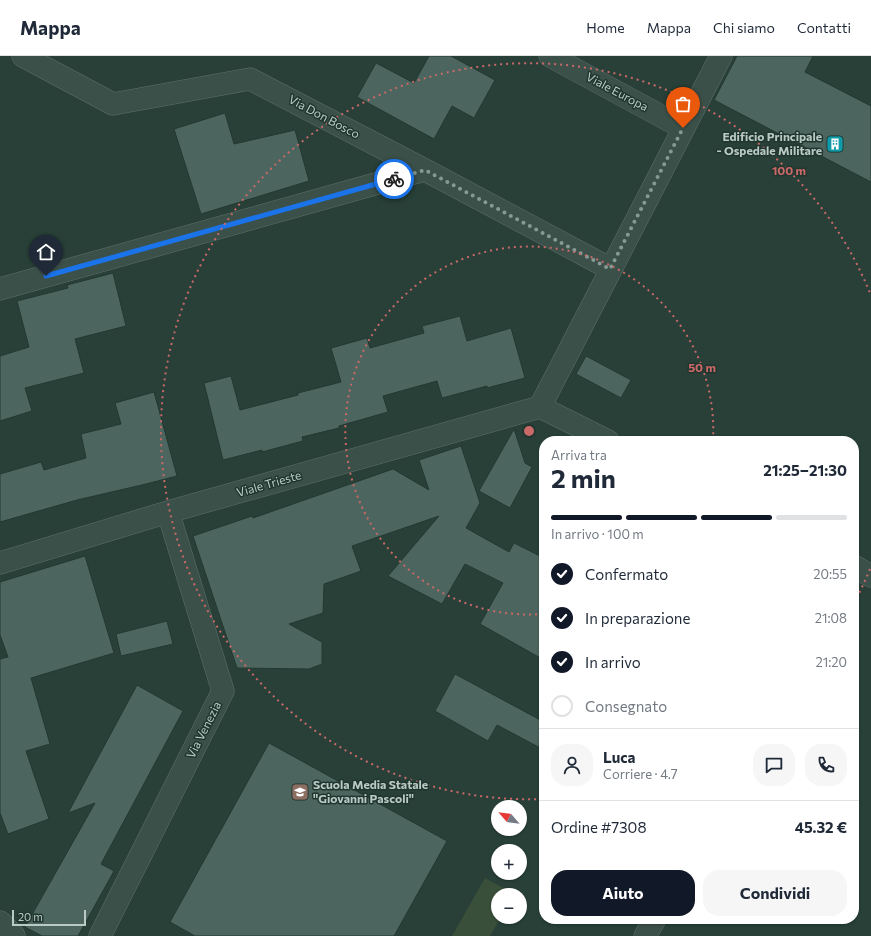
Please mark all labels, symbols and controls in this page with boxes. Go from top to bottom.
text: Mappa [20,16,81,39]
text: Home [586,19,625,36]
text: Mappa [647,19,691,36]
text: Chi siamo [713,19,775,36]
text: Contatti [797,19,851,36]
street label: Viale Europa [584,69,651,113]
pin [666,87,700,128]
street label: Via Don Bosco [287,92,362,141]
icon: bag [672,93,694,115]
place label: Edificio Principale - Ospedale Militare [717,129,822,157]
building icon: Edificio Principale - Ospedale Militare [825,134,845,154]
courier [374,159,414,199]
text: 100 m [772,163,806,177]
icon: bike [383,168,405,190]
pin [29,235,63,276]
icon: home [35,241,57,263]
text: 50 m [688,360,716,374]
centre of rings [522,424,536,438]
text: Arriva tra [551,447,607,463]
text: 21:25–21:30 [763,461,847,479]
text: 2 min [551,462,616,493]
street label: Viale Trieste [235,467,303,499]
text: In arrivo · 100 m [551,526,644,542]
icon: check [551,563,573,585]
text: Confermato [585,565,668,583]
text: 20:55 [813,566,847,582]
icon: check [551,607,573,629]
text: In preparazione [585,609,690,627]
text: 21:08 [815,610,847,626]
icon: check [551,651,573,673]
text: In arrivo [585,653,641,671]
text: 21:20 [816,654,847,670]
text: Consegnato [585,697,667,715]
street label: Via Venezia [183,699,223,760]
button: person [551,744,593,786]
button: chat [753,744,795,786]
button: phone [805,744,847,786]
text: Luca [603,748,635,766]
text: Corriere · 4.7 [603,766,678,782]
place label: Scuola Media Statale "Giovanni Pascoli" [313,777,428,805]
school or university icon: Scuola Media Statale "Giovanni Pascoli" [290,782,310,802]
north arrow [491,800,527,836]
map controls [491,800,527,924]
text: Ordine #7308 [551,818,647,836]
text: 45.32 € [795,818,847,836]
button: + [491,844,527,880]
button: Aiuto [551,870,695,916]
button: Condividi [703,870,847,916]
button: − [491,888,527,924]
scale bar [12,908,86,927]
text: 20 m [18,910,43,923]

